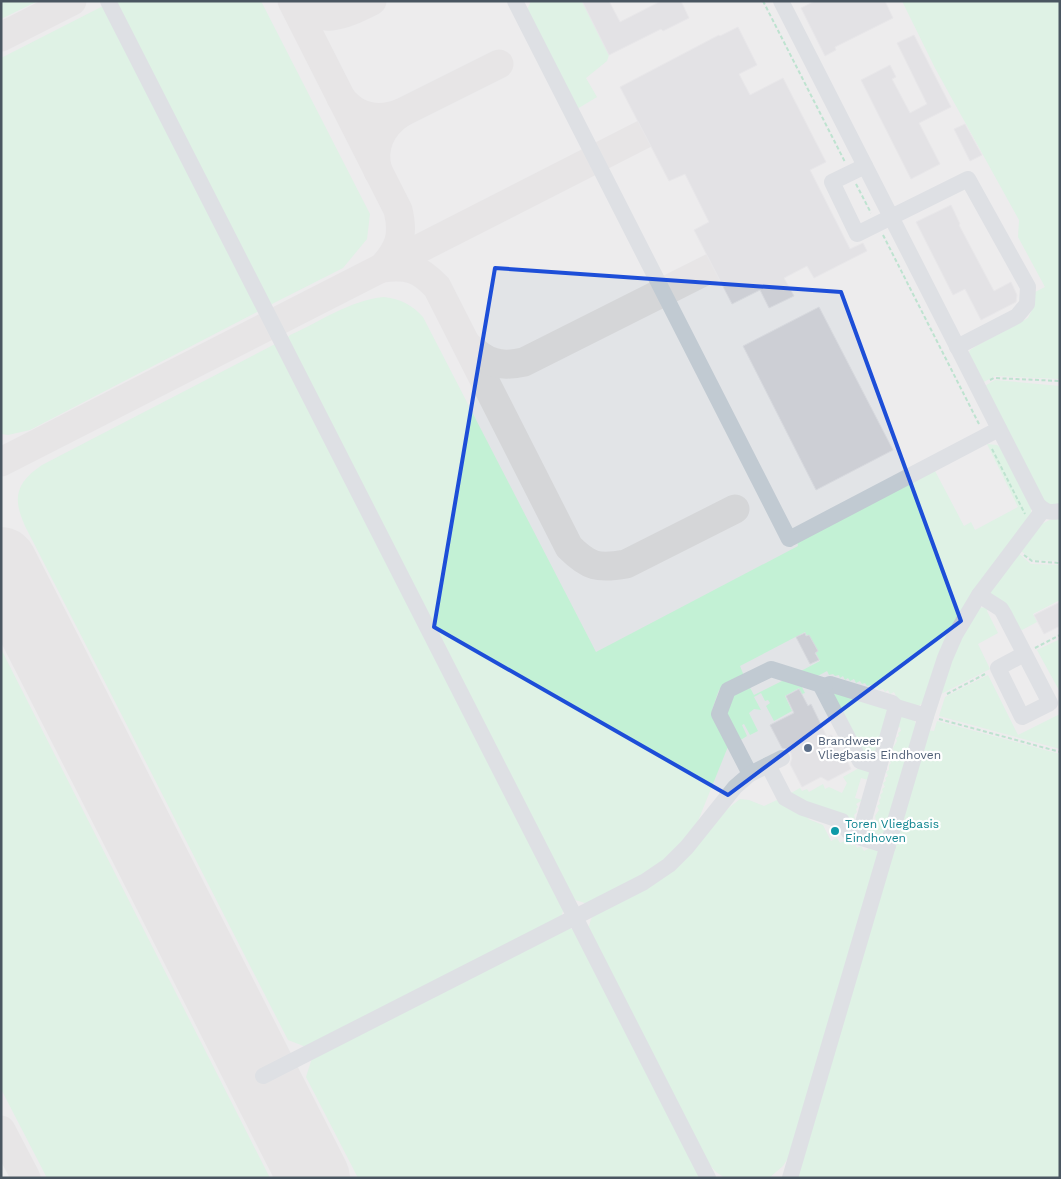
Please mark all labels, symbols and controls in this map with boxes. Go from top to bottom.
place label: Brandweer Vliegbasis Eindhoven [818,734,941,762]
marker: Brandweer Vliegbasis Eindhoven [802,742,814,754]
place label: Toren Vliegbasis Eindhoven [845,817,939,845]
marker: Toren Vliegbasis Eindhoven [829,825,841,837]

